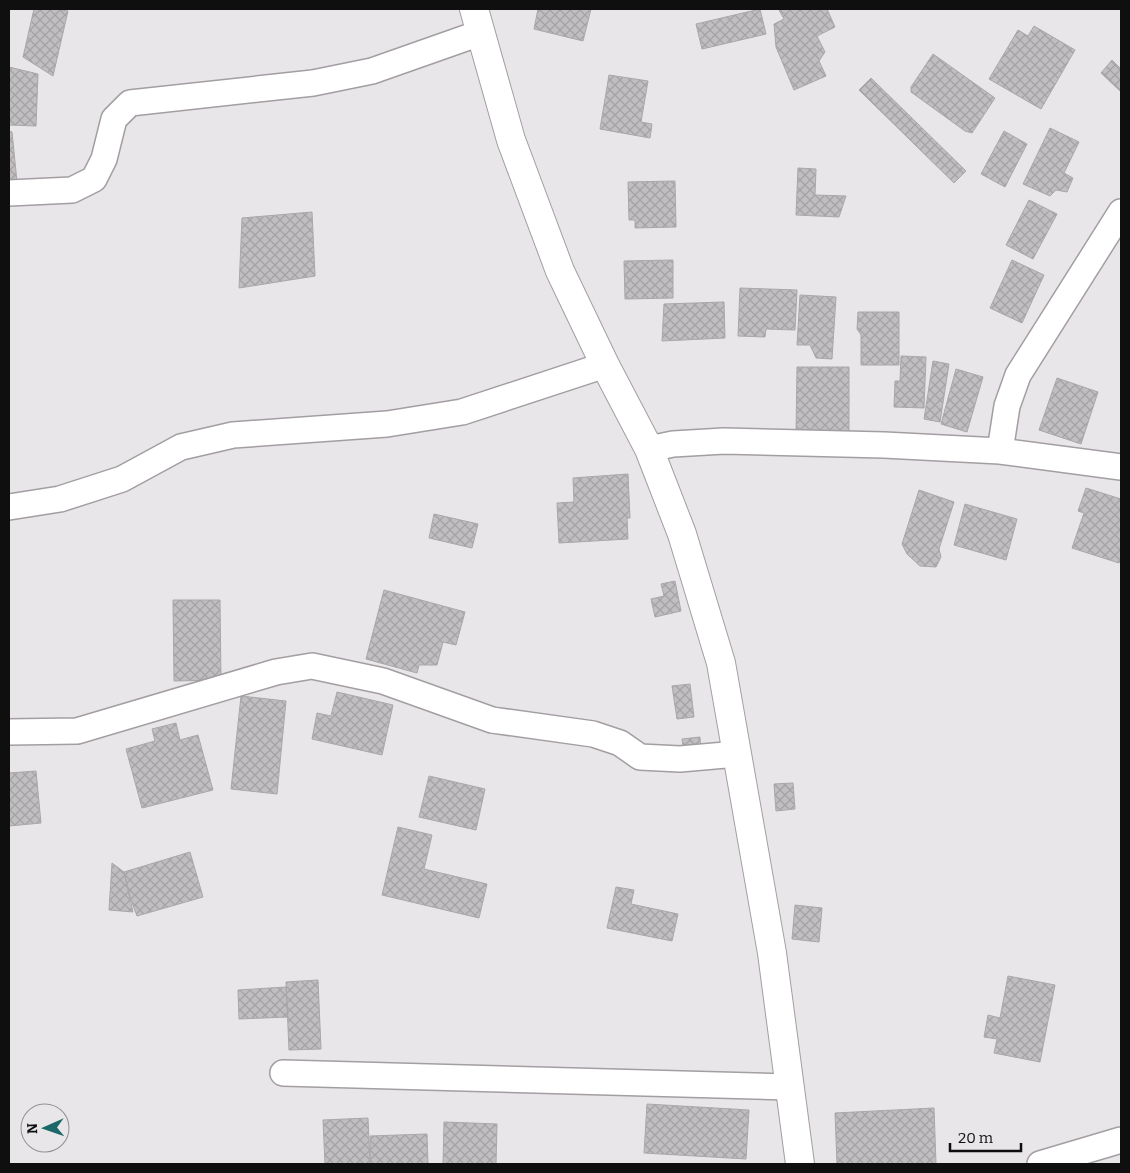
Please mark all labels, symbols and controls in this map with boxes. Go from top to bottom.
north arrow [20,1103,70,1153]
scale bar [950,1120,1021,1152]
text: N [24,1123,41,1134]
text: 20 m [958,1129,994,1147]

